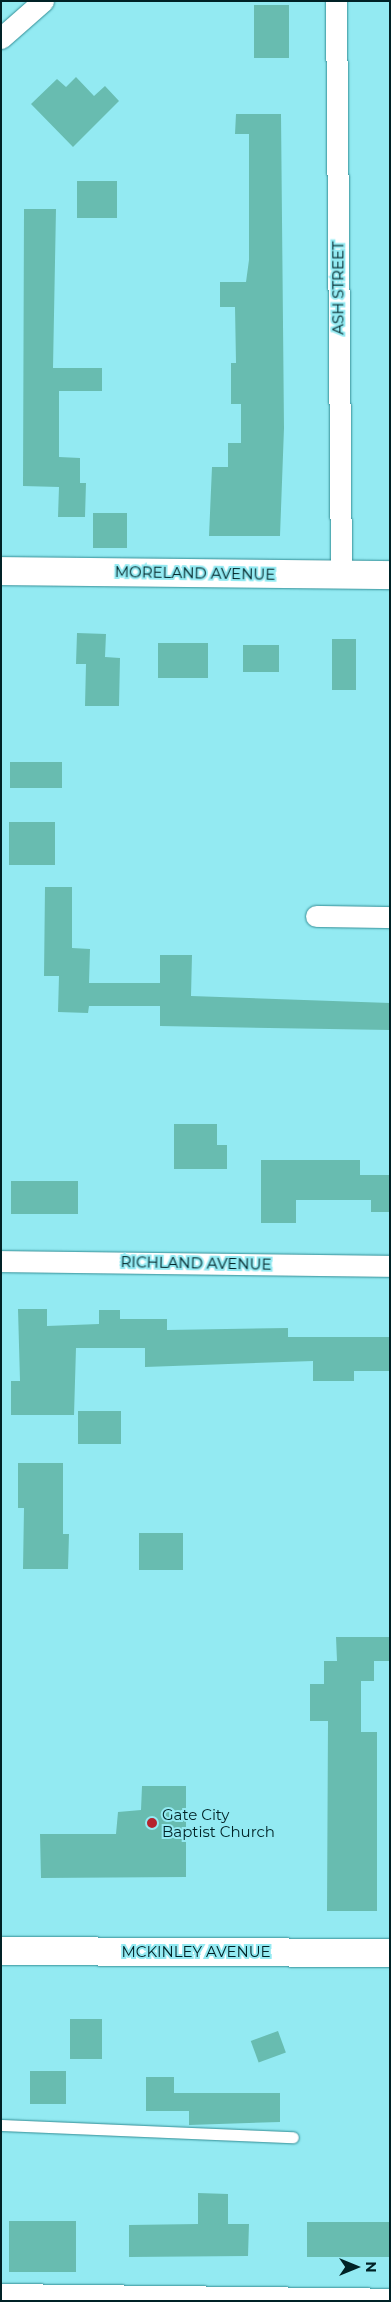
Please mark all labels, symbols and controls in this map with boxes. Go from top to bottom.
street label: ASH STREET [329,241,347,335]
street label: MORELAND AVENUE [115,563,275,583]
street label: RICHLAND AVENUE [120,1253,272,1273]
place label: Gate City Baptist Church [162,1805,275,1840]
marker: Gate City Baptist Church [146,1817,158,1829]
street label: MCKINLEY AVENUE [121,1943,271,1961]
north arrow [331,2242,381,2292]
text: N [362,2261,380,2273]

